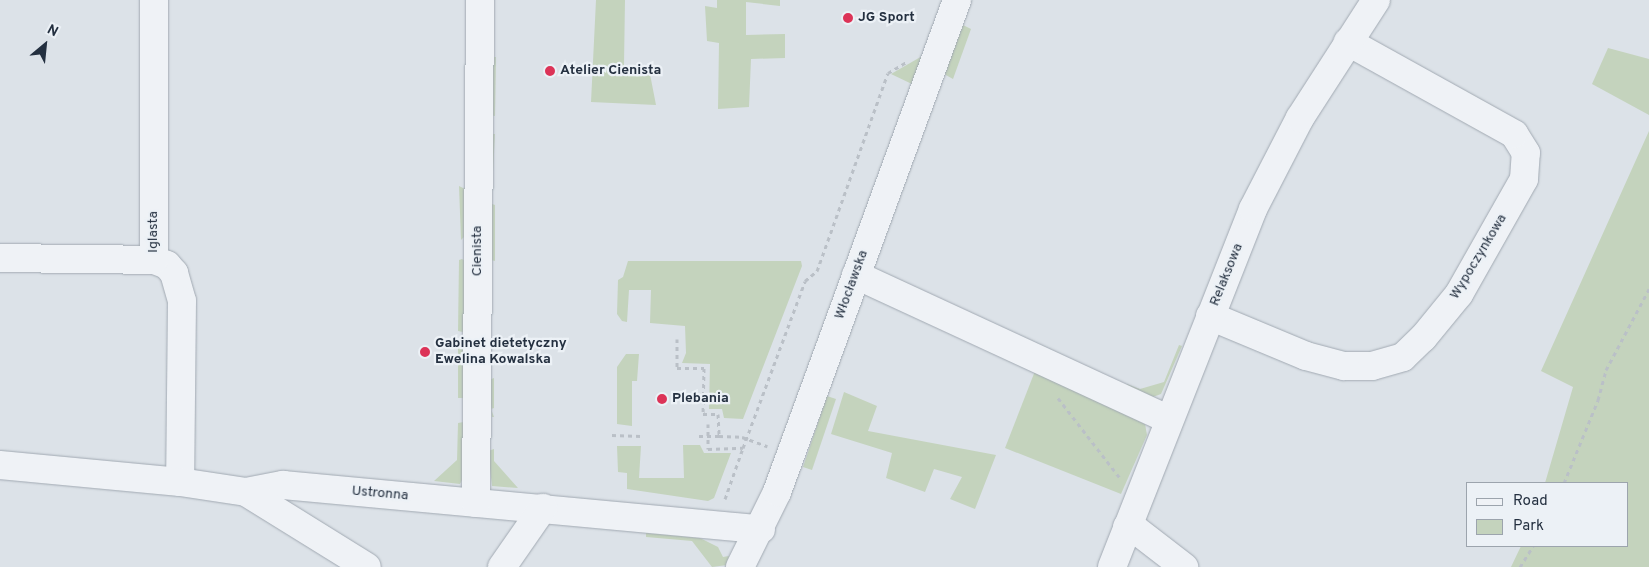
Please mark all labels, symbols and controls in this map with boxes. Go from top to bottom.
place label: JG Sport [858,10,915,26]
marker: JG Sport [842,12,854,24]
north arrow [20,20,70,70]
text: N [44,21,61,41]
place label: Atelier Cienista [560,63,661,79]
marker: Atelier Cienista [544,65,556,77]
street label: Iglasta [146,211,162,253]
street label: Wypoczynkowa [1447,211,1511,303]
street label: Cienista [470,226,486,276]
street label: Relaksowa [1207,241,1247,309]
street label: Włocławska [832,248,872,322]
place label: Gabinet dietetyczny Ewelina Kowalska [435,336,567,368]
marker: Gabinet dietetyczny Ewelina Kowalska [419,346,431,358]
place label: Plebania [672,391,729,407]
marker: Plebania [656,393,668,405]
legend [1466,482,1629,547]
street label: Ustronna [351,483,409,505]
text: Road [1513,492,1548,511]
text: Park [1513,517,1544,536]

